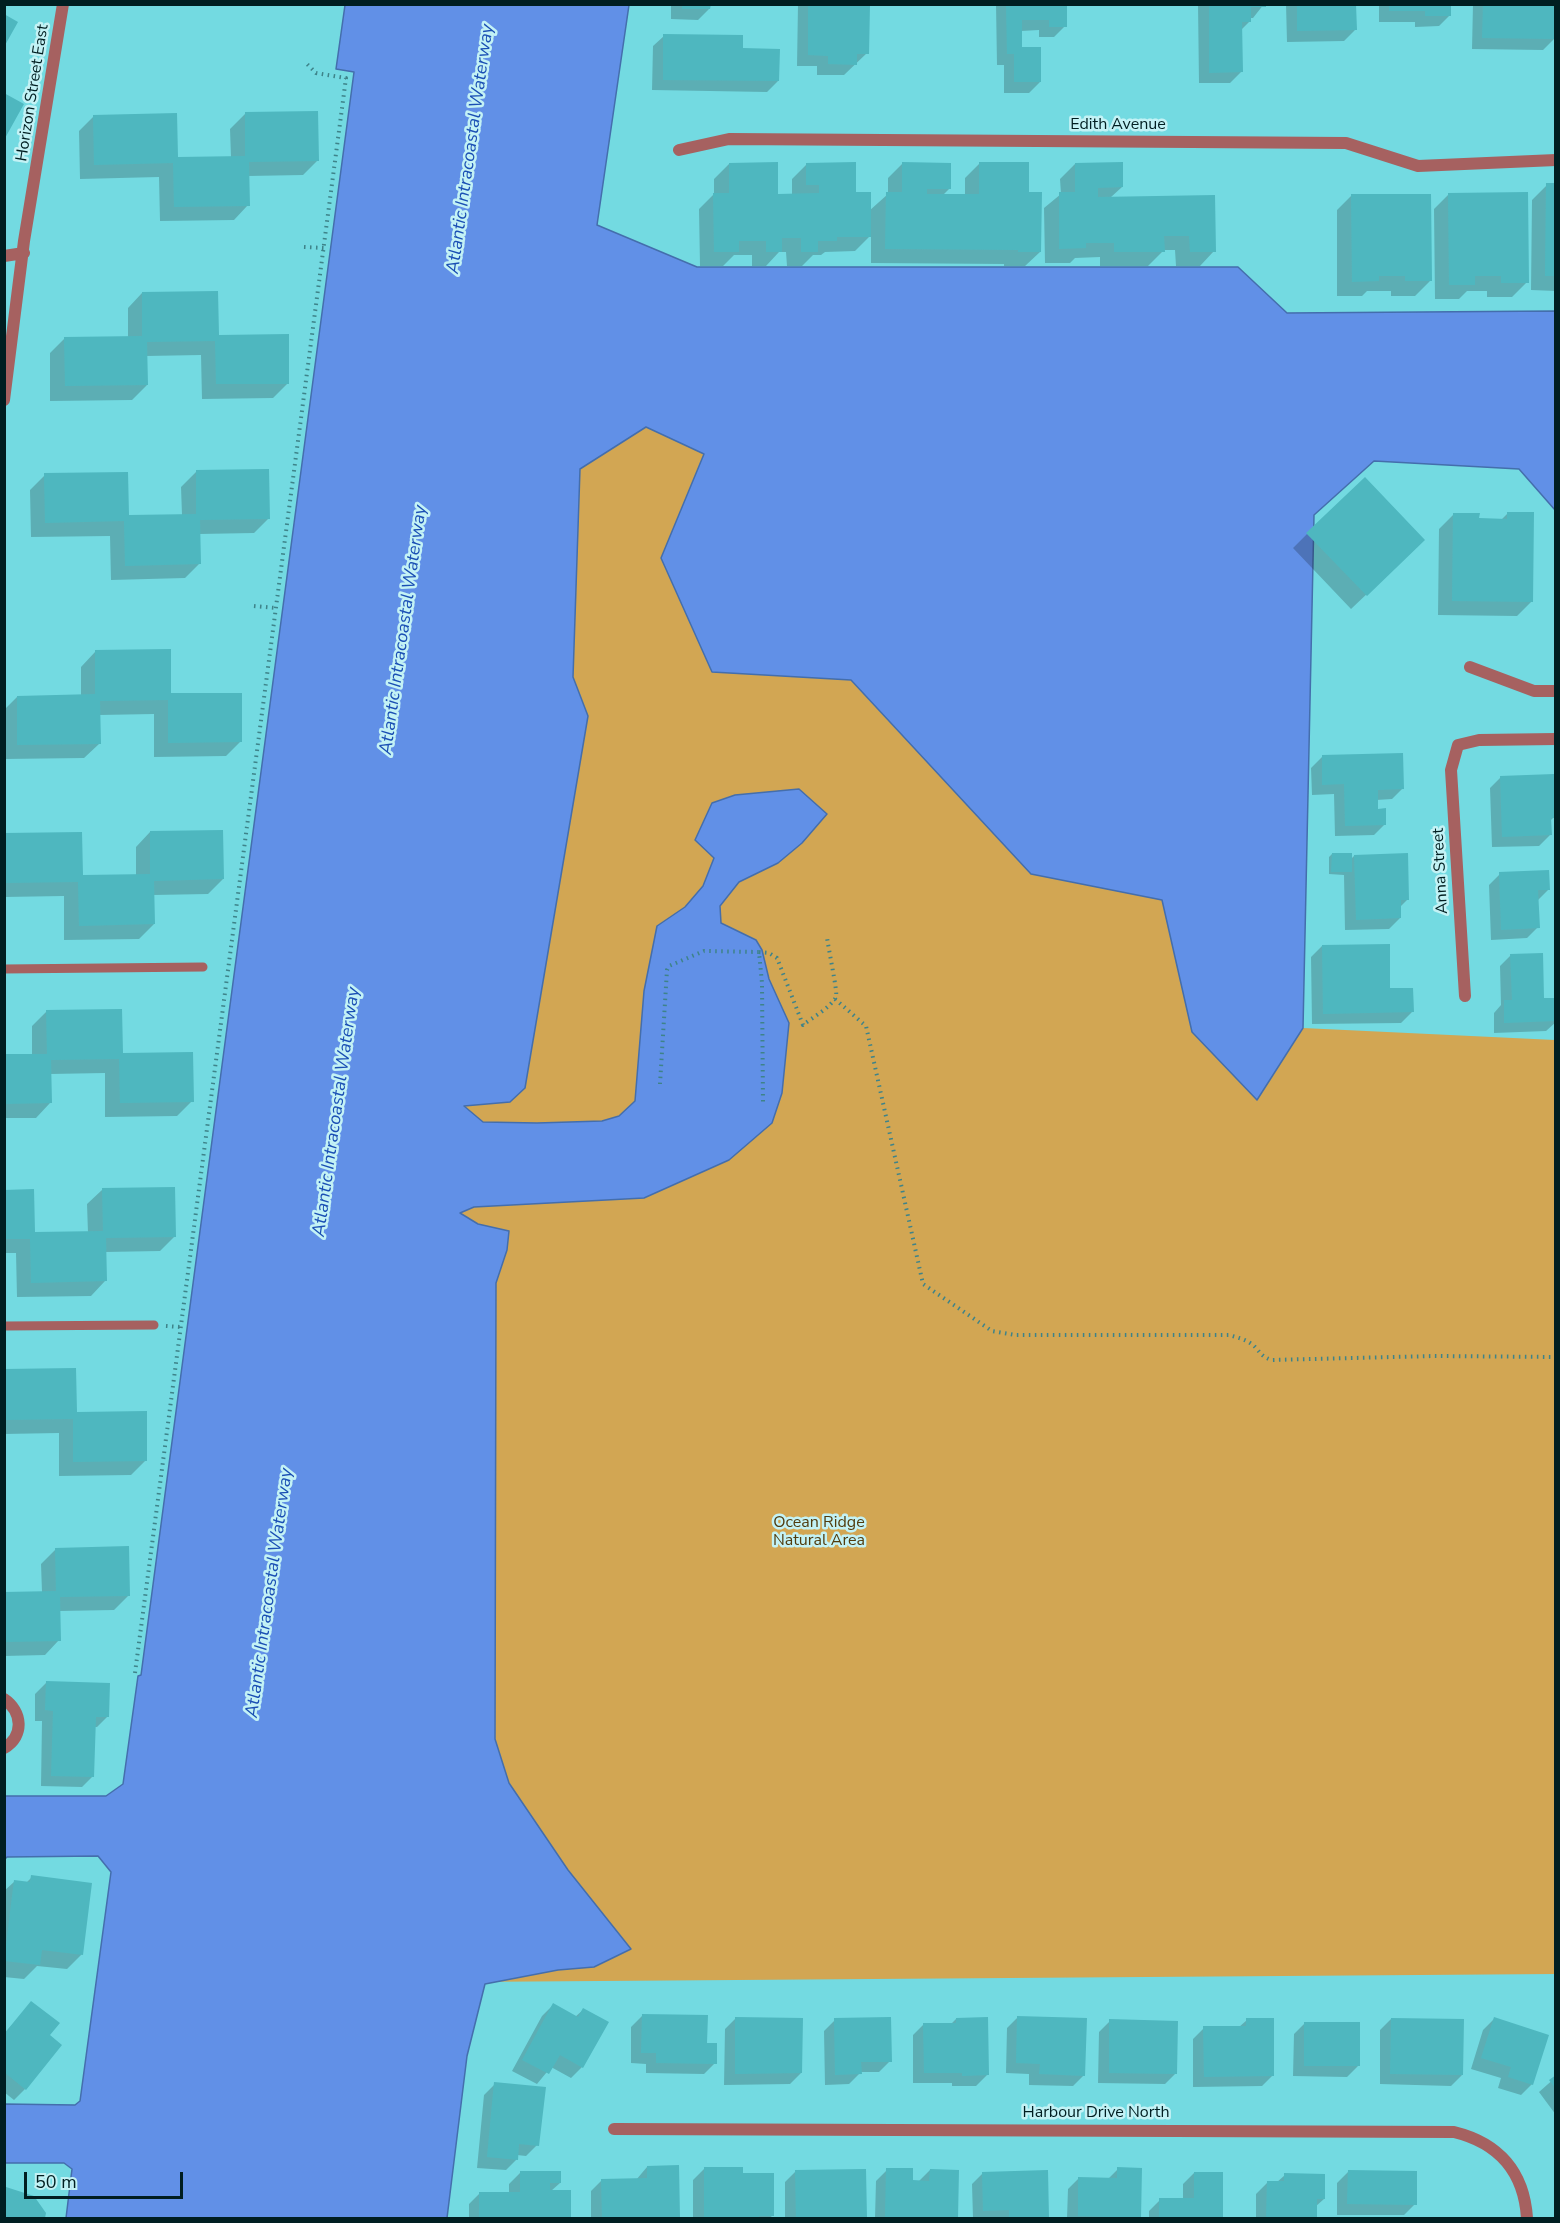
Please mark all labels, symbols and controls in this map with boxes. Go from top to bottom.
street label: Horizon Street East [13,23,53,163]
water label: Atlantic Intracoastal Waterway [443,23,499,275]
street label: Edith Avenue [1070,115,1166,135]
water label: Atlantic Intracoastal Waterway [376,504,432,756]
street label: Anna Street [1429,828,1453,914]
water label: Atlantic Intracoastal Waterway [309,986,365,1238]
water label: Atlantic Intracoastal Waterway [242,1467,298,1719]
park label: Ocean Ridge Natural Area [773,1513,865,1551]
street label: Harbour Drive North [1022,2103,1170,2123]
scale bar [27,2160,186,2198]
text: 50 m [35,2170,77,2194]

